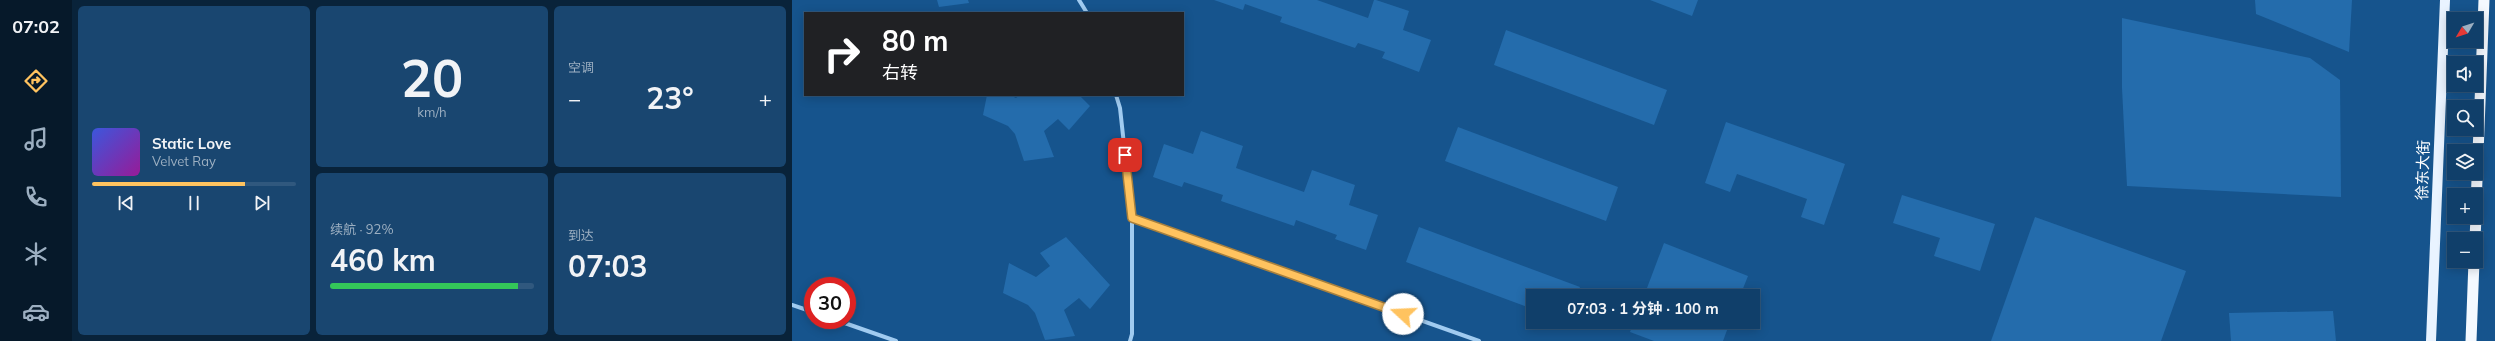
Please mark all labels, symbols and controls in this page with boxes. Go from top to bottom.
north arrow [2447,12,2483,48]
map controls [2447,12,2483,268]
text: 07:02 [12,15,60,38]
text: 80 m [882,23,948,58]
icon: right [816,28,868,80]
text: 20 [401,45,463,110]
button: sound [2447,56,2483,92]
text: 空调 [568,59,594,75]
text: 右转 [882,61,918,84]
icon: directions [22,67,50,95]
text: 23° [646,79,694,117]
text: − [568,85,581,113]
text: + [759,85,772,113]
button: search [2447,100,2483,136]
text: km/h [417,104,447,120]
icon: music [22,125,50,153]
text: Static Love [152,134,231,153]
pin [1108,138,1142,172]
street label: 徐东大街 [2412,140,2433,200]
icon: arrive [1114,144,1136,166]
button: layers [2447,144,2483,180]
text: Velvet Ray [152,153,216,169]
icon: phone [22,183,50,211]
button: + [2447,188,2483,224]
icon: previous [115,192,137,214]
icon: pause [183,192,205,214]
icon: next [251,192,273,214]
text: 续航 · 92% [330,221,394,237]
text: 到达 [568,227,594,243]
button: − [2447,232,2483,268]
icon: climate [22,240,50,268]
text: 460 km [330,241,436,279]
text: 07:03 [568,247,647,285]
speed limit sign: 30 [804,277,856,329]
position arrow [1382,293,1424,335]
icon: car [22,298,50,326]
text: 07:03 · 1 分钟 · 100 m [1567,299,1719,318]

